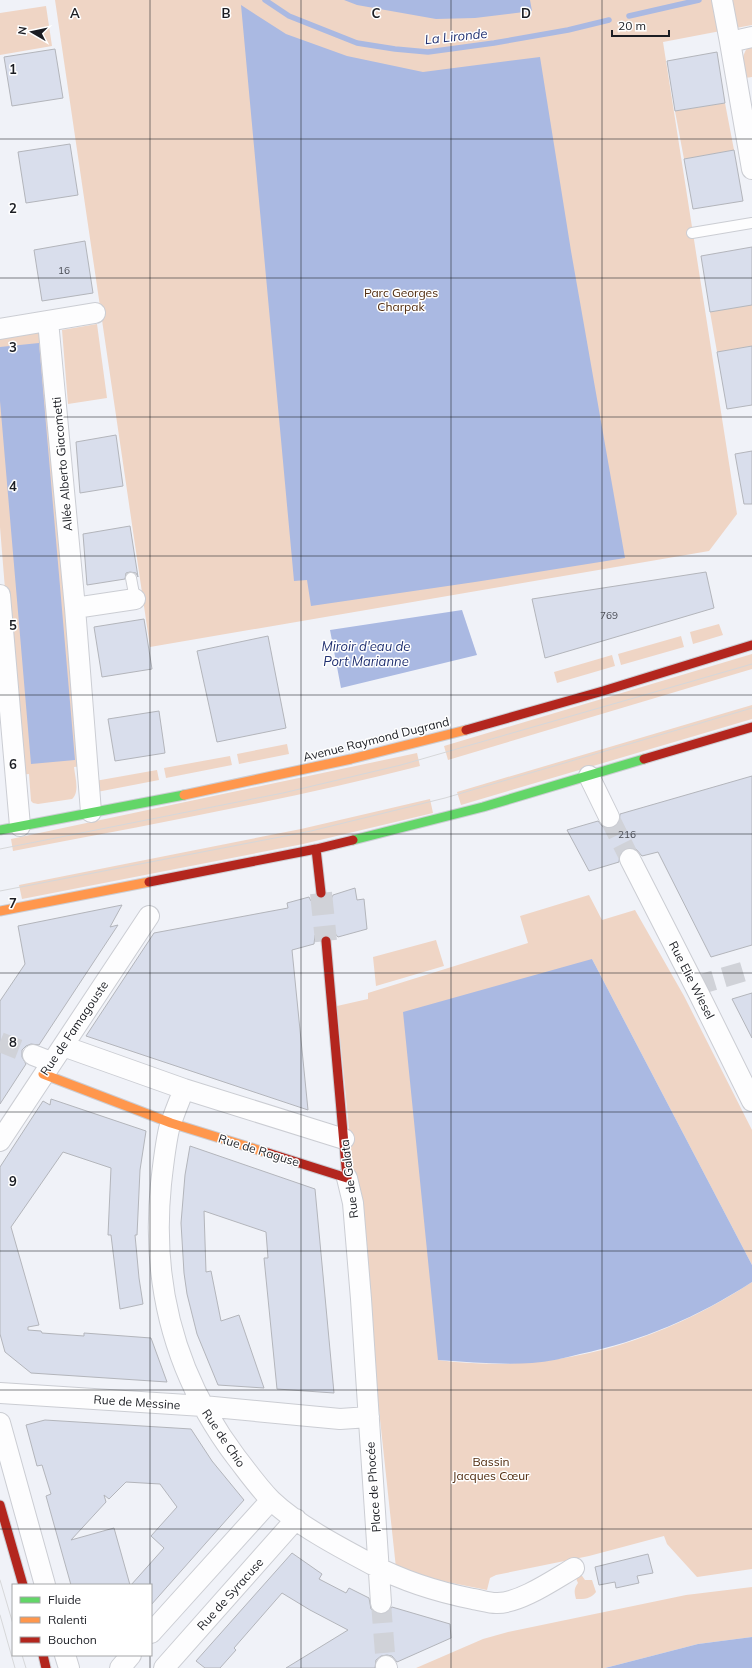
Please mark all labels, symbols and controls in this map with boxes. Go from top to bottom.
text: A [70,5,80,21]
text: B [222,5,231,21]
text: C [372,5,381,21]
text: D [521,5,531,21]
north arrow [12,12,52,52]
scale bar [612,12,669,38]
text: 20 m [618,18,646,33]
text: N [15,25,30,36]
water label: La Lironde [424,25,488,47]
text: 1 [9,61,17,77]
text: 2 [9,200,17,216]
house number: 16 [58,264,70,277]
park label: Parc Georges Charpak [364,285,438,314]
text: 3 [9,339,17,355]
street label: Allée Alberto Giacometti [49,396,75,532]
text: 4 [9,478,17,494]
house number: 769 [600,609,618,622]
text: 5 [9,617,17,633]
water label: Miroir d'eau de Port Marianne [322,638,410,669]
street label: Avenue Raymond Dugrand [301,714,451,764]
text: 6 [9,756,17,772]
house number: 216 [618,828,636,841]
text: 7 [9,895,17,911]
street label: Rue Elie Wiesel [666,939,718,1021]
street label: Rue de Famagouste [37,978,111,1078]
text: 8 [9,1034,17,1050]
street label: Rue de Raguse [217,1131,301,1169]
street label: Rue de Galata [337,1139,361,1219]
text: 9 [9,1173,17,1189]
street label: Rue de Messine [93,1391,181,1413]
street label: Rue de Chio [199,1406,249,1470]
street label: Place de Phocée [362,1441,384,1533]
park label: Bassin Jacques Cœur [453,1454,530,1483]
street label: Rue de Syracuse [194,1555,266,1633]
legend [12,1584,152,1656]
text: Fluide [48,1592,81,1607]
text: Ralenti [48,1612,87,1627]
text: Bouchon [48,1632,97,1647]

